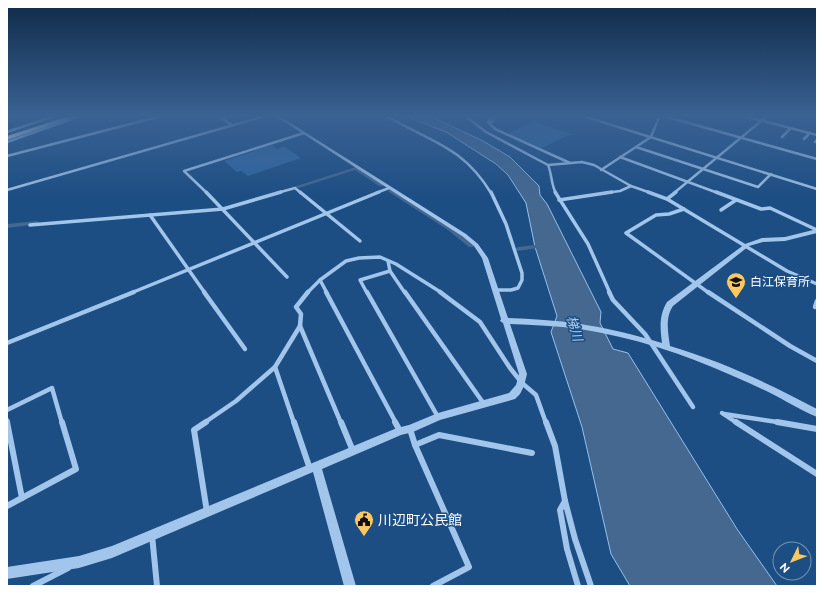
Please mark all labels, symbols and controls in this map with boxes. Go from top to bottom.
school or university icon: 白江保育所 [725,271,747,299]
place label: 白江保育所 [750,275,810,289]
water label: 梯川 [564,314,586,345]
public building icon: 川辺町公民館 [353,509,375,537]
place label: 川辺町公民館 [378,512,462,528]
north arrow [772,541,812,581]
text: N [777,560,793,575]

